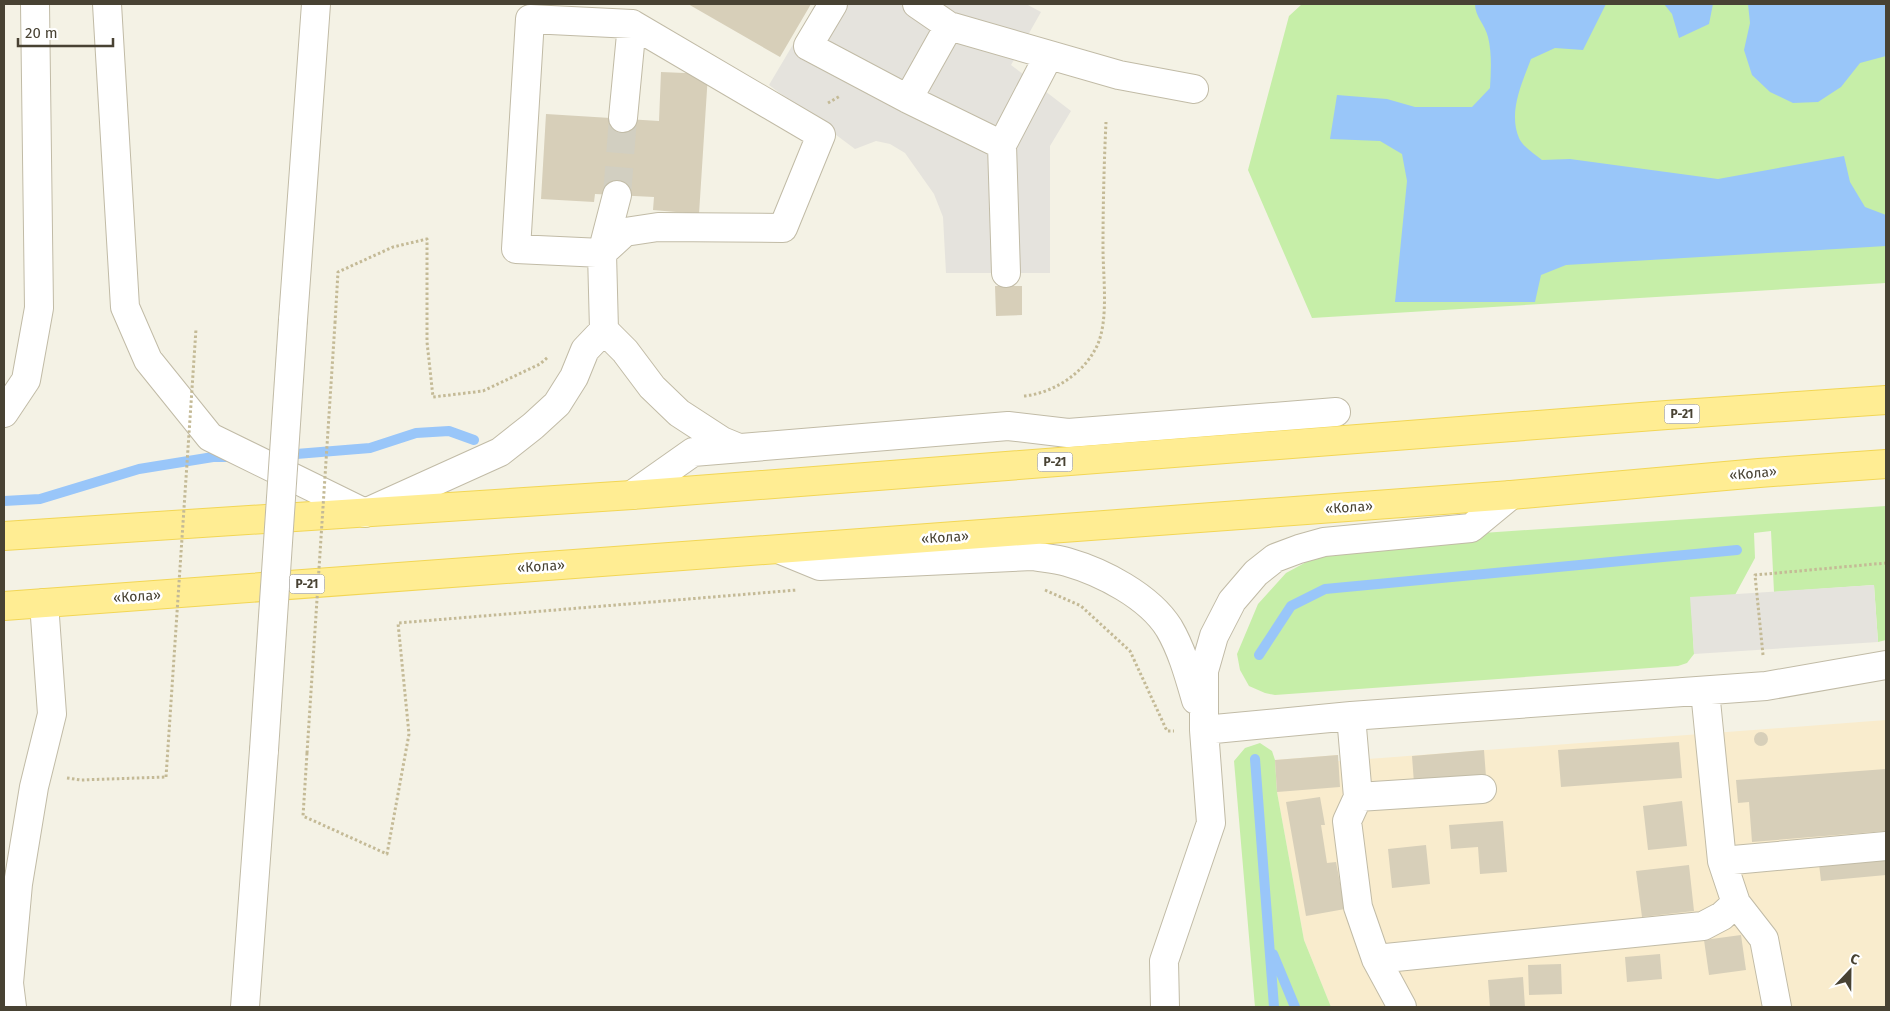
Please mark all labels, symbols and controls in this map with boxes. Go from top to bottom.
scale bar [18,15,112,47]
text: 20 m [25,24,58,42]
road number: Р-21 [1664,404,1700,424]
road number: Р-21 [1038,452,1072,472]
street label: «Кола» [1729,463,1778,484]
street label: «Кола» [1325,497,1374,518]
street label: «Кола» [921,527,970,548]
street label: «Кола» [517,556,566,577]
road number: Р-21 [290,574,324,594]
street label: «Кола» [113,586,162,607]
north arrow [1825,946,1875,996]
text: С [1848,950,1862,969]

